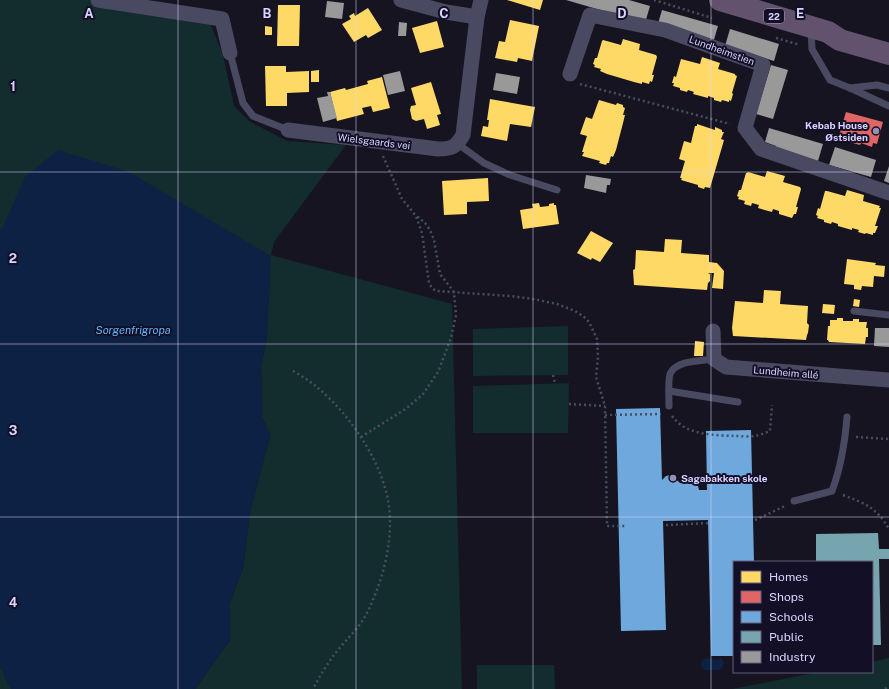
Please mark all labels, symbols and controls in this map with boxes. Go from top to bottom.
text: A [84,6,94,21]
text: B [263,6,272,21]
text: C [439,6,449,21]
text: D [617,6,627,21]
text: E [796,6,804,21]
road number: 22 [764,9,784,23]
street label: Lundheimstien [688,33,757,67]
text: 1 [10,79,16,94]
place label: Kebab House Østsiden [805,119,868,143]
marker: Kebab House Østsiden [871,126,881,136]
street label: Wielsgaards vei [337,131,411,151]
text: 2 [9,251,17,266]
water label: Sorgenfrigropa [95,324,171,336]
street label: Lundheim allé [753,363,819,381]
text: 3 [9,423,18,438]
place label: Sagabakken skole [681,472,768,484]
marker: Sagabakken skole [668,473,678,483]
legend [733,561,873,673]
text: Homes [769,570,808,584]
text: Shops [769,590,804,604]
text: 4 [9,595,18,610]
text: Schools [769,610,814,624]
text: Public [769,630,804,644]
text: Industry [769,650,816,664]

